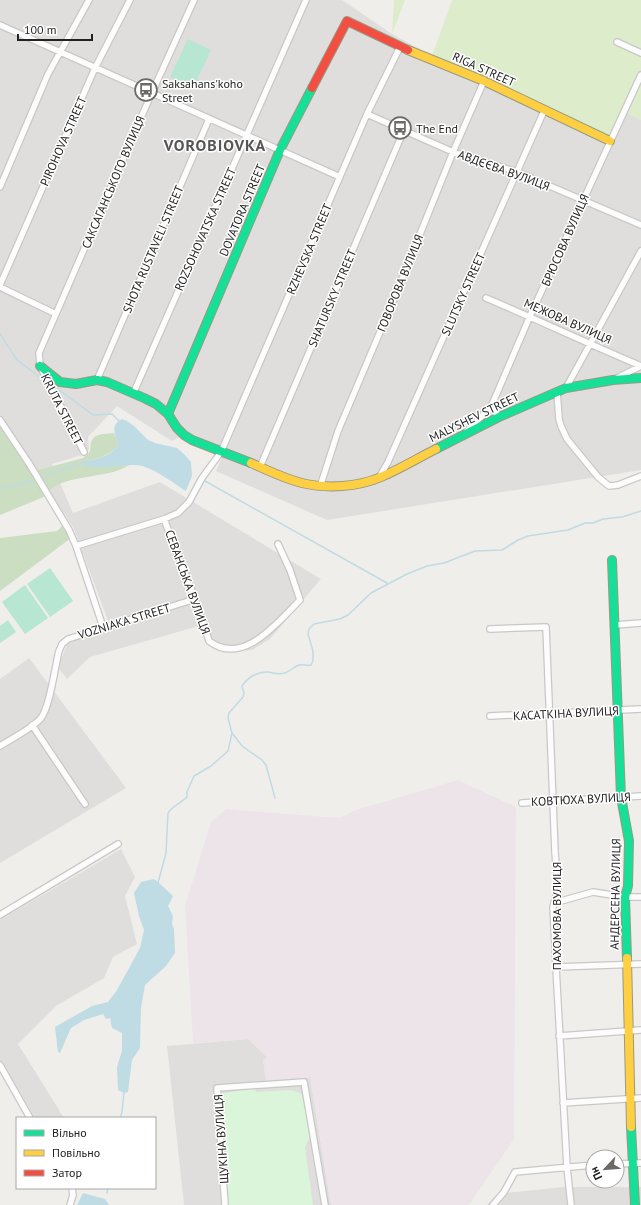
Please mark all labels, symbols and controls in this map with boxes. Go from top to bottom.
scale bar [18,16,92,42]
text: 100 m [24,22,57,37]
street label: RIGA STREET [450,48,518,90]
place label: Saksahans'koho Street [162,76,243,105]
bus stop icon: Saksahans'koho Street [133,77,159,103]
street label: PIROHOVA STREET [36,93,90,188]
street label: САКСАГАНСЬКОГО ВУЛИЦЯ [78,113,148,251]
bus stop icon: The End [387,115,413,141]
place label: The End [416,121,458,136]
district label: VOROBIOVKA [163,135,266,155]
street label: АВДЄЄВА ВУЛИЦЯ [456,146,552,194]
street label: DOVATORA STREET [216,161,268,258]
street label: ROZSOHOVATSKA STREET [171,165,239,293]
street label: SHOTA RUSTAVELI STREET [119,183,187,315]
street label: БРЮСОВА ВУЛИЦЯ [538,191,592,289]
street label: RZHEVSKA STREET [283,201,335,297]
street label: ГОВОРОВА ВУЛИЦЯ [374,232,426,334]
street label: SHATURSKY STREET [305,246,360,349]
street label: SLUTSKY STREET [438,250,488,338]
street label: МЕЖОВА ВУЛИЦЯ [522,295,614,347]
street label: KRUTA STREET [38,371,86,447]
street label: MALYSHEV STREET [426,389,522,445]
street label: СЕВАНСЬКА ВУЛИЦЯ [162,528,214,636]
street label: VOZNIAKA STREET [75,600,172,642]
street label: КАСАТКІНА ВУЛИЦЯ [513,703,619,723]
street label: КОВТЮХА ВУЛИЦЯ [531,789,631,809]
street label: АНДЕРСЕНА ВУЛИЦЯ [607,838,623,950]
street label: ПАХОМОВА ВУЛИЦЯ [549,862,564,970]
street label: ЩУКІНА ВУЛИЦЯ [210,1094,232,1184]
legend [16,1117,156,1189]
text: Вільно [52,1125,87,1140]
text: Повільно [52,1145,100,1160]
north arrow [585,1149,625,1189]
text: Пн [587,1164,605,1182]
text: Затор [52,1165,82,1180]

